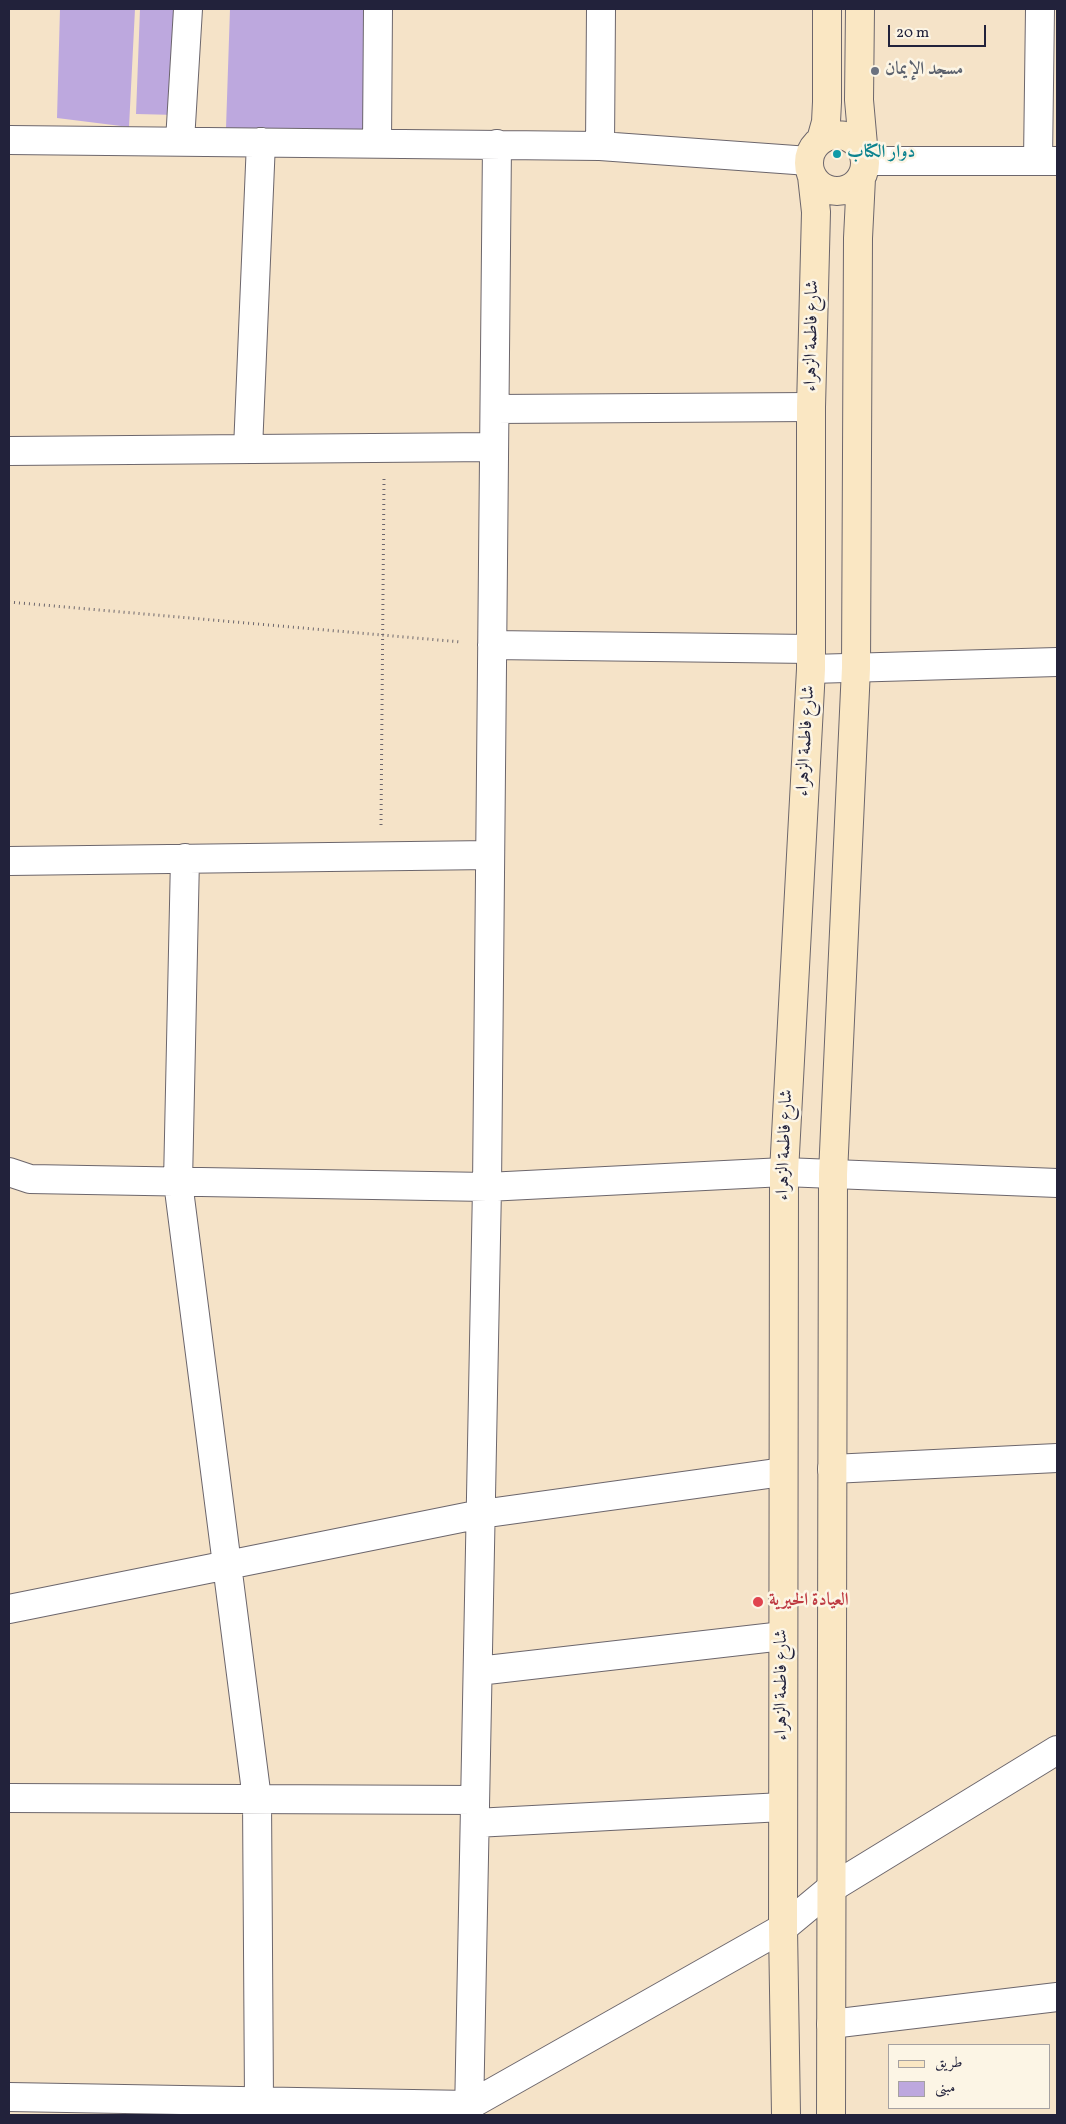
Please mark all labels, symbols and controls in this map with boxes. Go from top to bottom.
scale bar [891,15,988,47]
text: 20 m [896,23,929,44]
place label: مسجد الإيمان [885,60,963,82]
marker: مسجد الإيمان [869,65,881,77]
place label: دوار الكتاب [847,143,915,165]
marker: دوار الكتاب [831,148,843,160]
street label: شارع فاطمة الزهراء [801,280,825,392]
street label: شارع فاطمة الزهراء [793,685,821,797]
street label: شارع فاطمة الزهراء [773,1089,799,1201]
place label: العيادة الخيرية [769,1591,849,1613]
marker: العيادة الخيرية [751,1595,765,1609]
street label: شارع فاطمة الزهراء [772,1629,794,1741]
legend [888,2044,1051,2109]
text: طريق [935,2053,962,2074]
text: مبنى [935,2078,955,2099]

